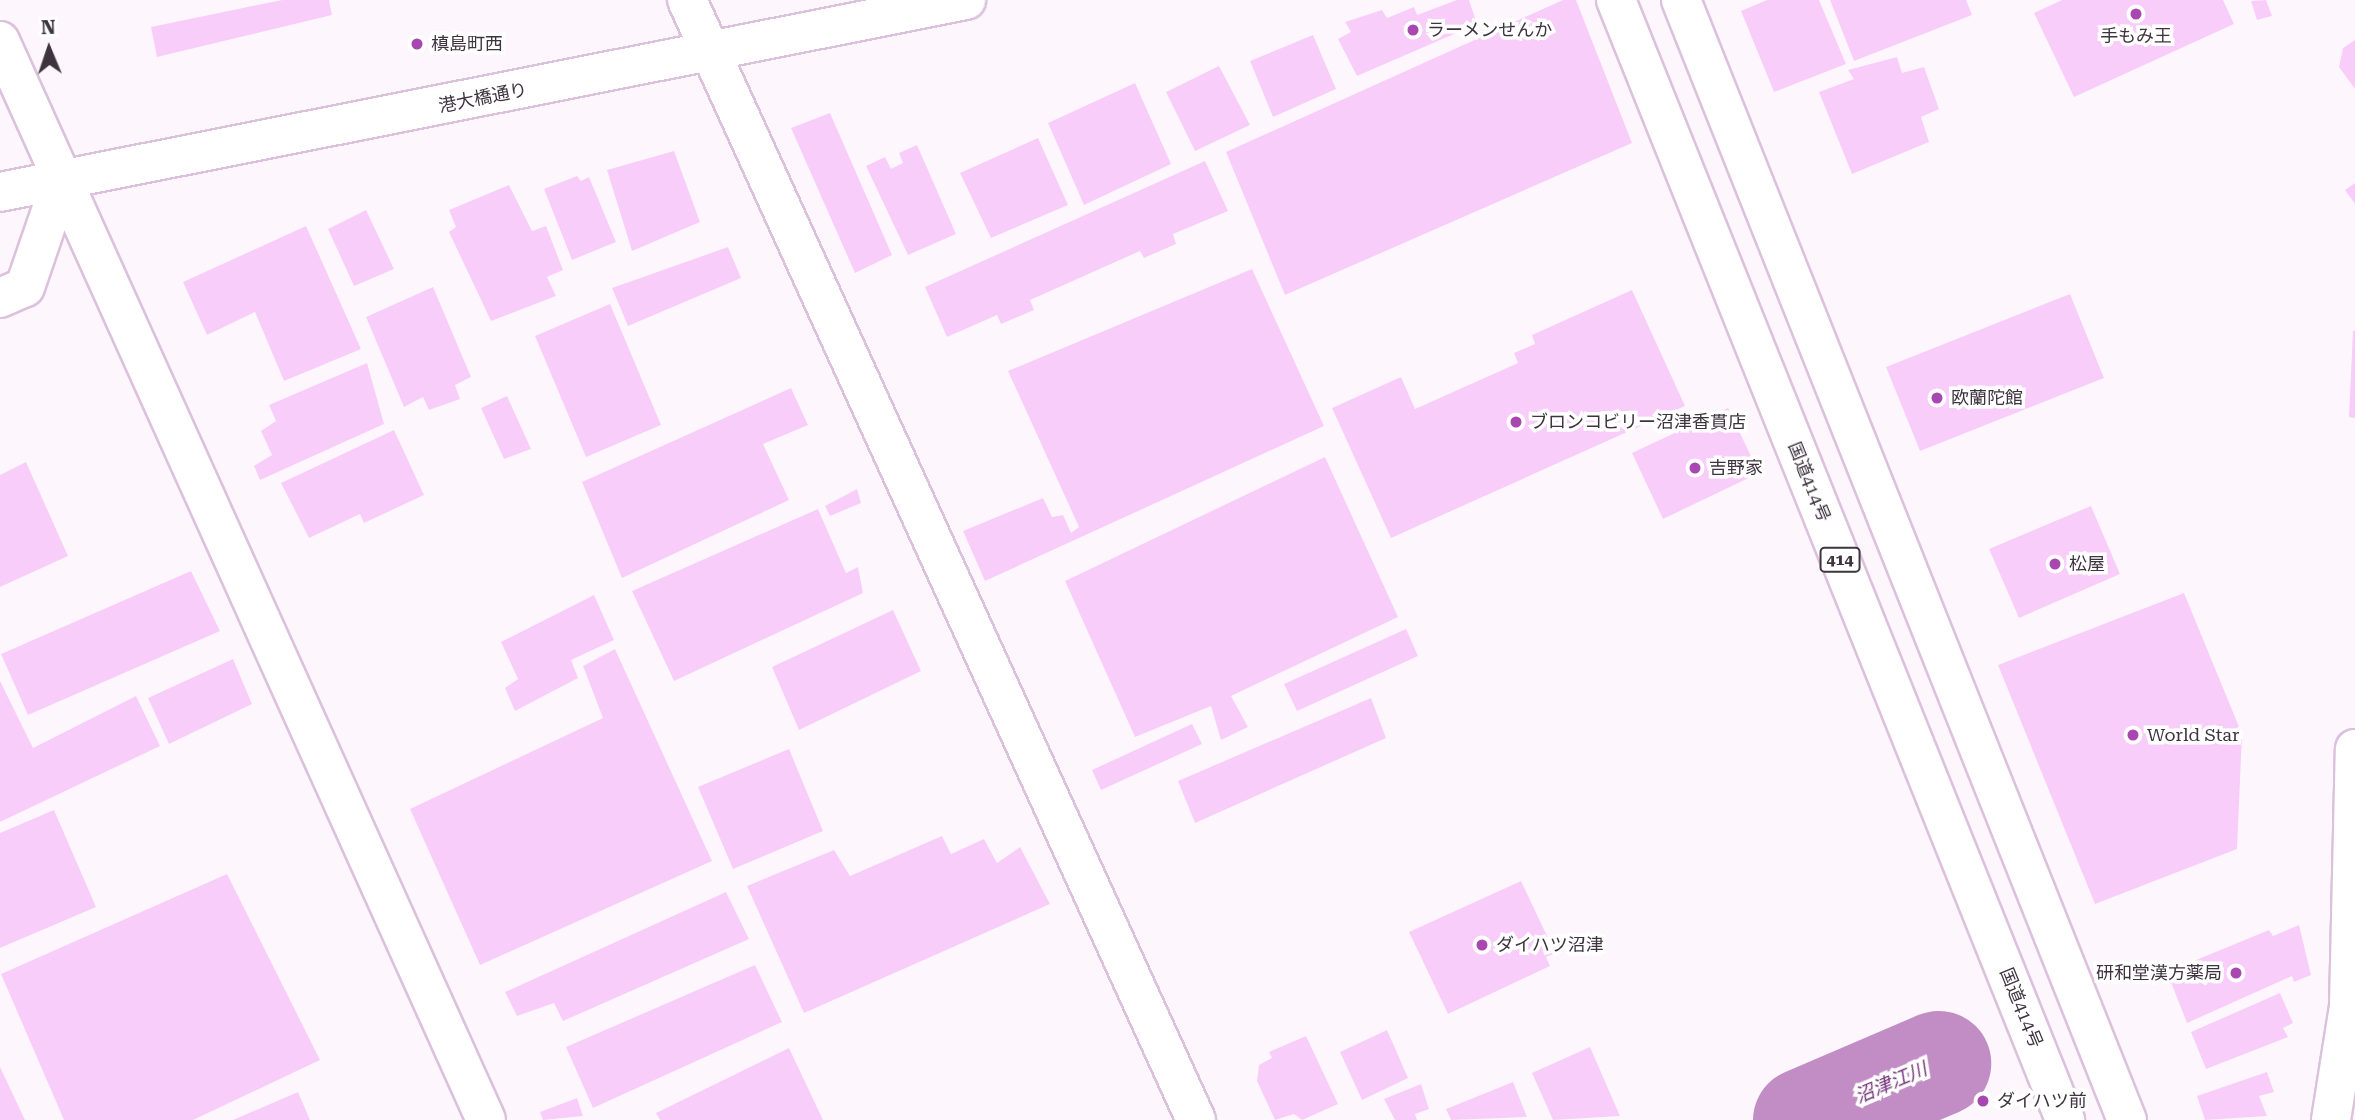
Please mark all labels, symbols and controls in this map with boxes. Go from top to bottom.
marker: 手もみ王 [2128,6,2144,22]
north arrow [14,14,84,84]
text: N [41,16,56,39]
place label: ラーメンせんか [1427,19,1553,41]
marker: ラーメンせんか [1405,22,1421,38]
place label: 手もみ王 [2100,25,2172,47]
place label: 槙島町西 [431,33,503,55]
marker: 槙島町西 [409,36,425,52]
street label: 港大橋通り [437,79,529,117]
place label: 欧蘭陀館 [1951,387,2023,409]
marker: 欧蘭陀館 [1929,390,1945,406]
place label: ブロンコビリー沼津香貫店 [1530,411,1746,433]
marker: ブロンコビリー沼津香貫店 [1508,414,1524,430]
street label: 国道414号 [1783,439,1835,525]
place label: 吉野家 [1709,457,1763,479]
marker: 吉野家 [1687,460,1703,476]
road number: 414 [1819,548,1861,572]
place label: 松屋 [2069,553,2105,575]
marker: 松屋 [2047,556,2063,572]
place label: World Star [2147,724,2240,746]
marker: World Star [2125,727,2141,743]
place label: ダイハツ沼津 [1496,934,1604,956]
marker: ダイハツ沼津 [1474,937,1490,953]
place label: 研和堂漢方薬局 [2096,962,2222,984]
street label: 国道414号 [1995,965,2047,1051]
marker: 研和堂漢方薬局 [2228,965,2244,981]
water label: 沼津江川 [1852,1058,1930,1108]
place label: ダイハツ前 [1997,1090,2087,1112]
marker: ダイハツ前 [1975,1093,1991,1109]

